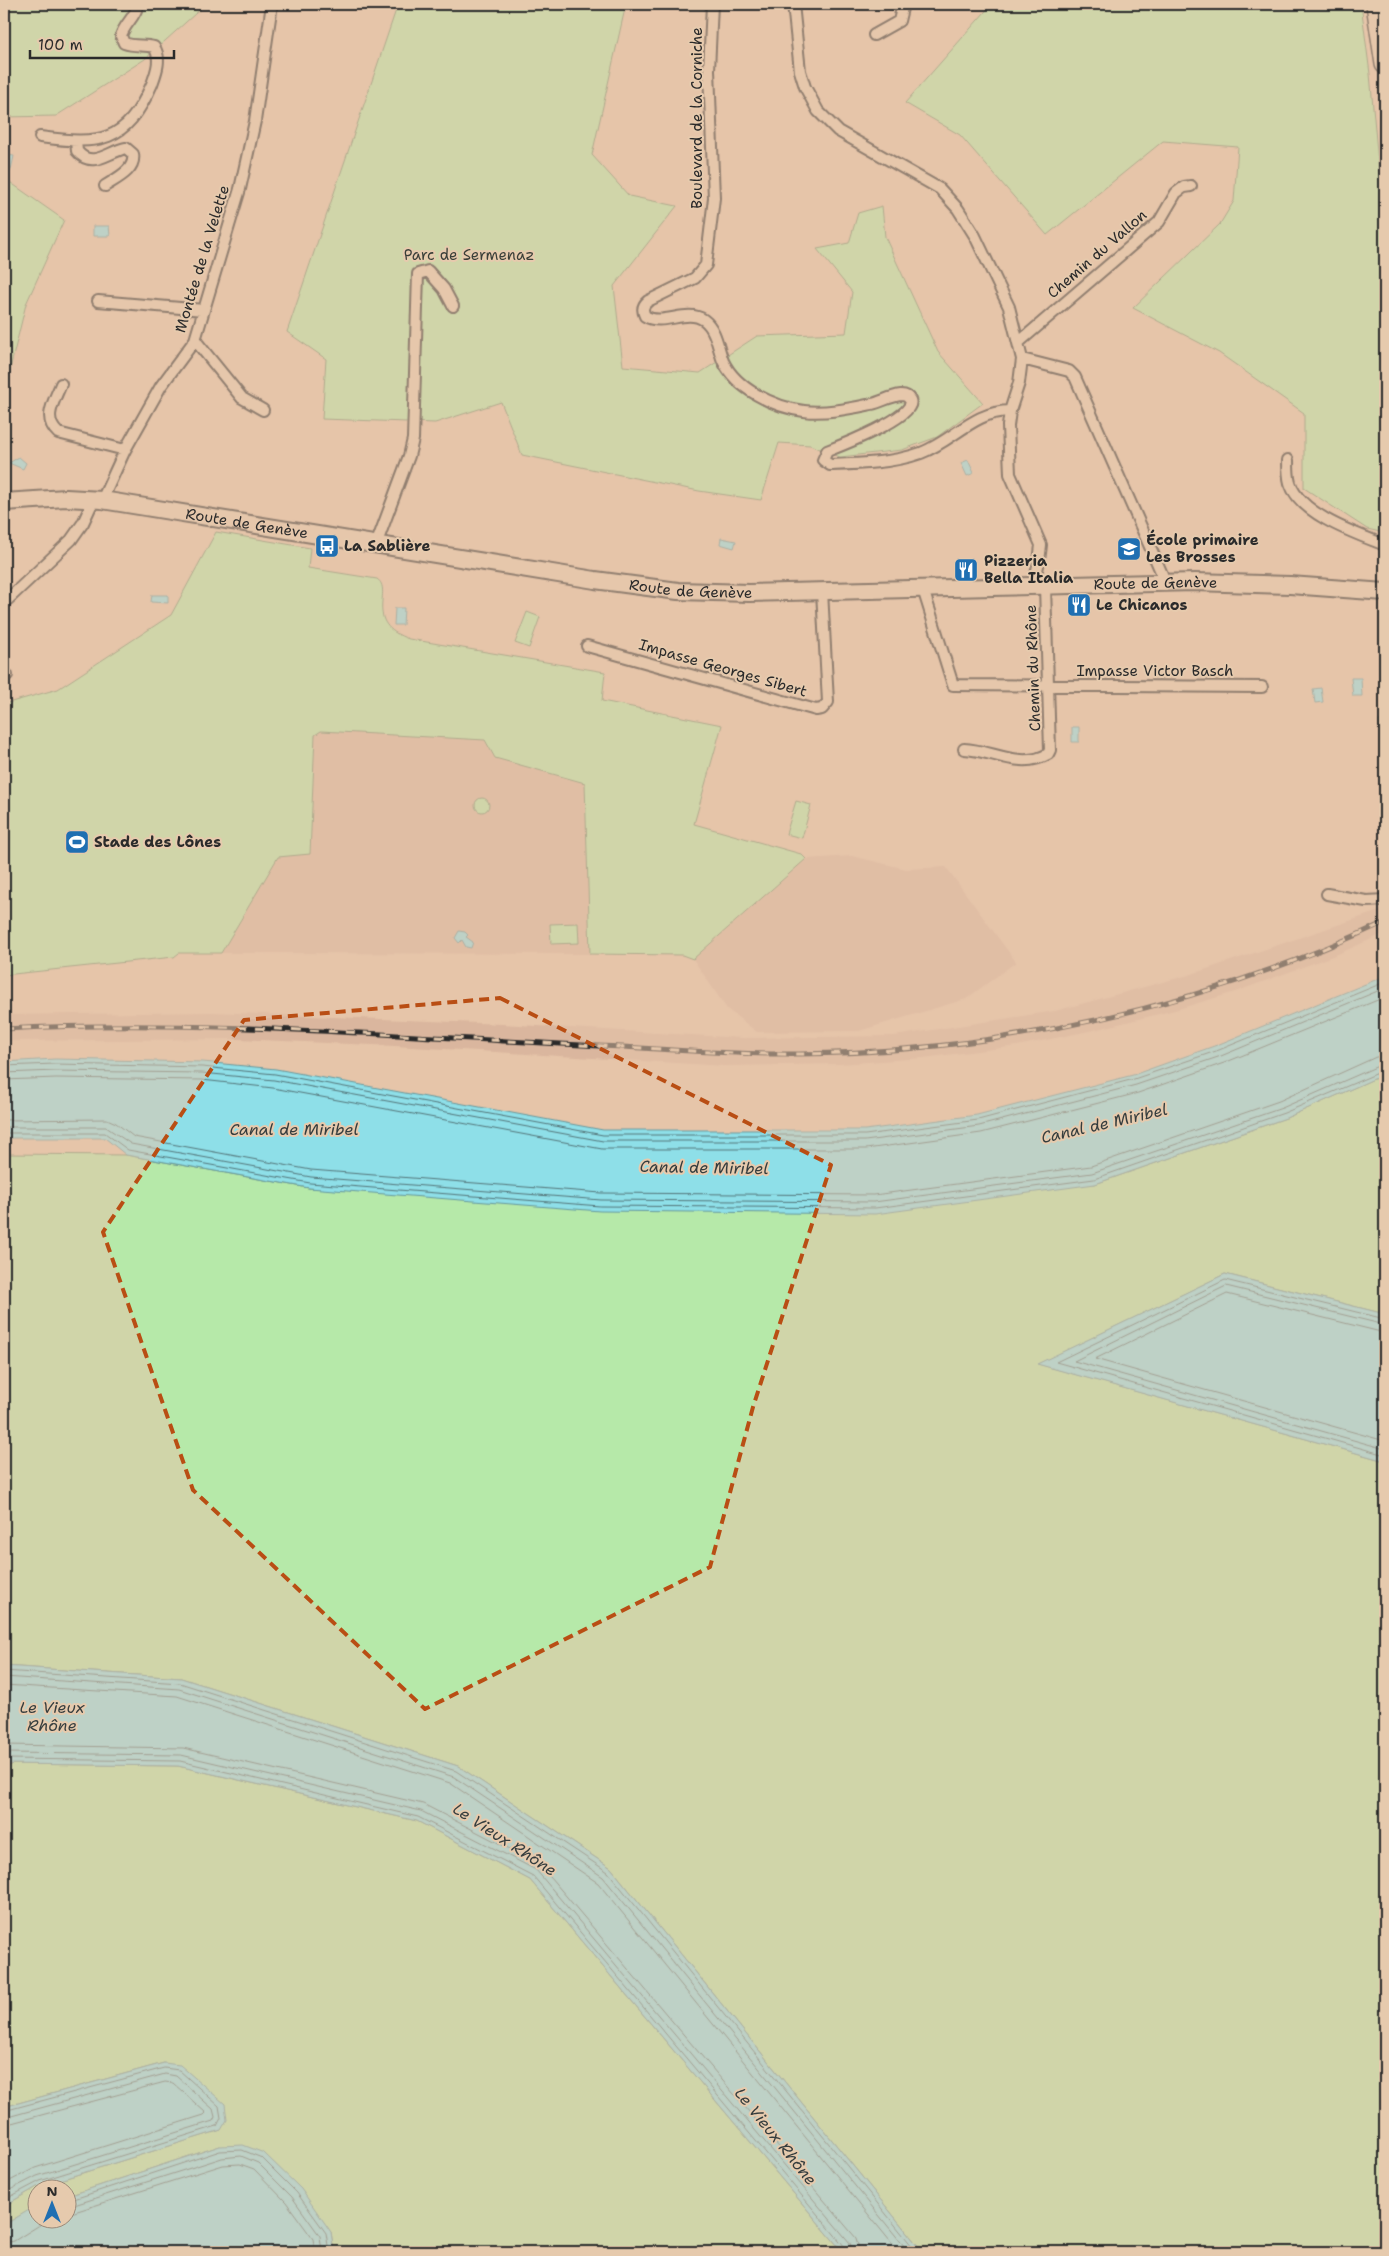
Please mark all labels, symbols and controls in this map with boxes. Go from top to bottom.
street label: Boulevard de la Corniche [687,27,707,209]
scale bar [30,28,174,60]
text: 100 m [38,35,83,55]
street label: Montée de la Velette [170,183,234,335]
street label: Chemin du Vallon [1043,205,1151,303]
park label: Parc de Sermenaz [404,245,534,265]
street label: Route de Genève [184,504,310,543]
place label: École primaire Les Brosses [1146,529,1259,567]
bus stop icon: La Sablière [314,533,340,559]
place label: La Sablière [344,536,431,556]
school or university icon: École primaire Les Brosses [1116,536,1142,562]
place label: Pizzeria Bella Italia [984,551,1074,588]
restaurant icon: Pizzeria Bella Italia [953,557,979,583]
street label: Route de Genève [1093,572,1218,594]
street label: Route de Genève [628,575,753,603]
restaurant icon: Le Chicanos [1066,592,1092,618]
place label: Le Chicanos [1096,595,1188,615]
street label: Chemin du Rhône [1021,604,1045,732]
street label: Impasse Georges Sibert [637,634,809,702]
street label: Impasse Victor Basch [1077,661,1233,681]
sports icon: Stade des Lônes [64,829,90,855]
place label: Stade des Lônes [94,832,221,852]
water label: Canal de Miribel [1039,1099,1169,1148]
water label: Canal de Miribel [229,1119,359,1140]
water label: Canal de Miribel [639,1156,769,1179]
water label: Le Vieux Rhône [20,1697,85,1736]
water label: Le Vieux Rhône [449,1798,561,1881]
water label: Le Vieux Rhône [730,2083,821,2189]
north arrow [28,2178,78,2228]
text: N [46,2182,58,2200]

